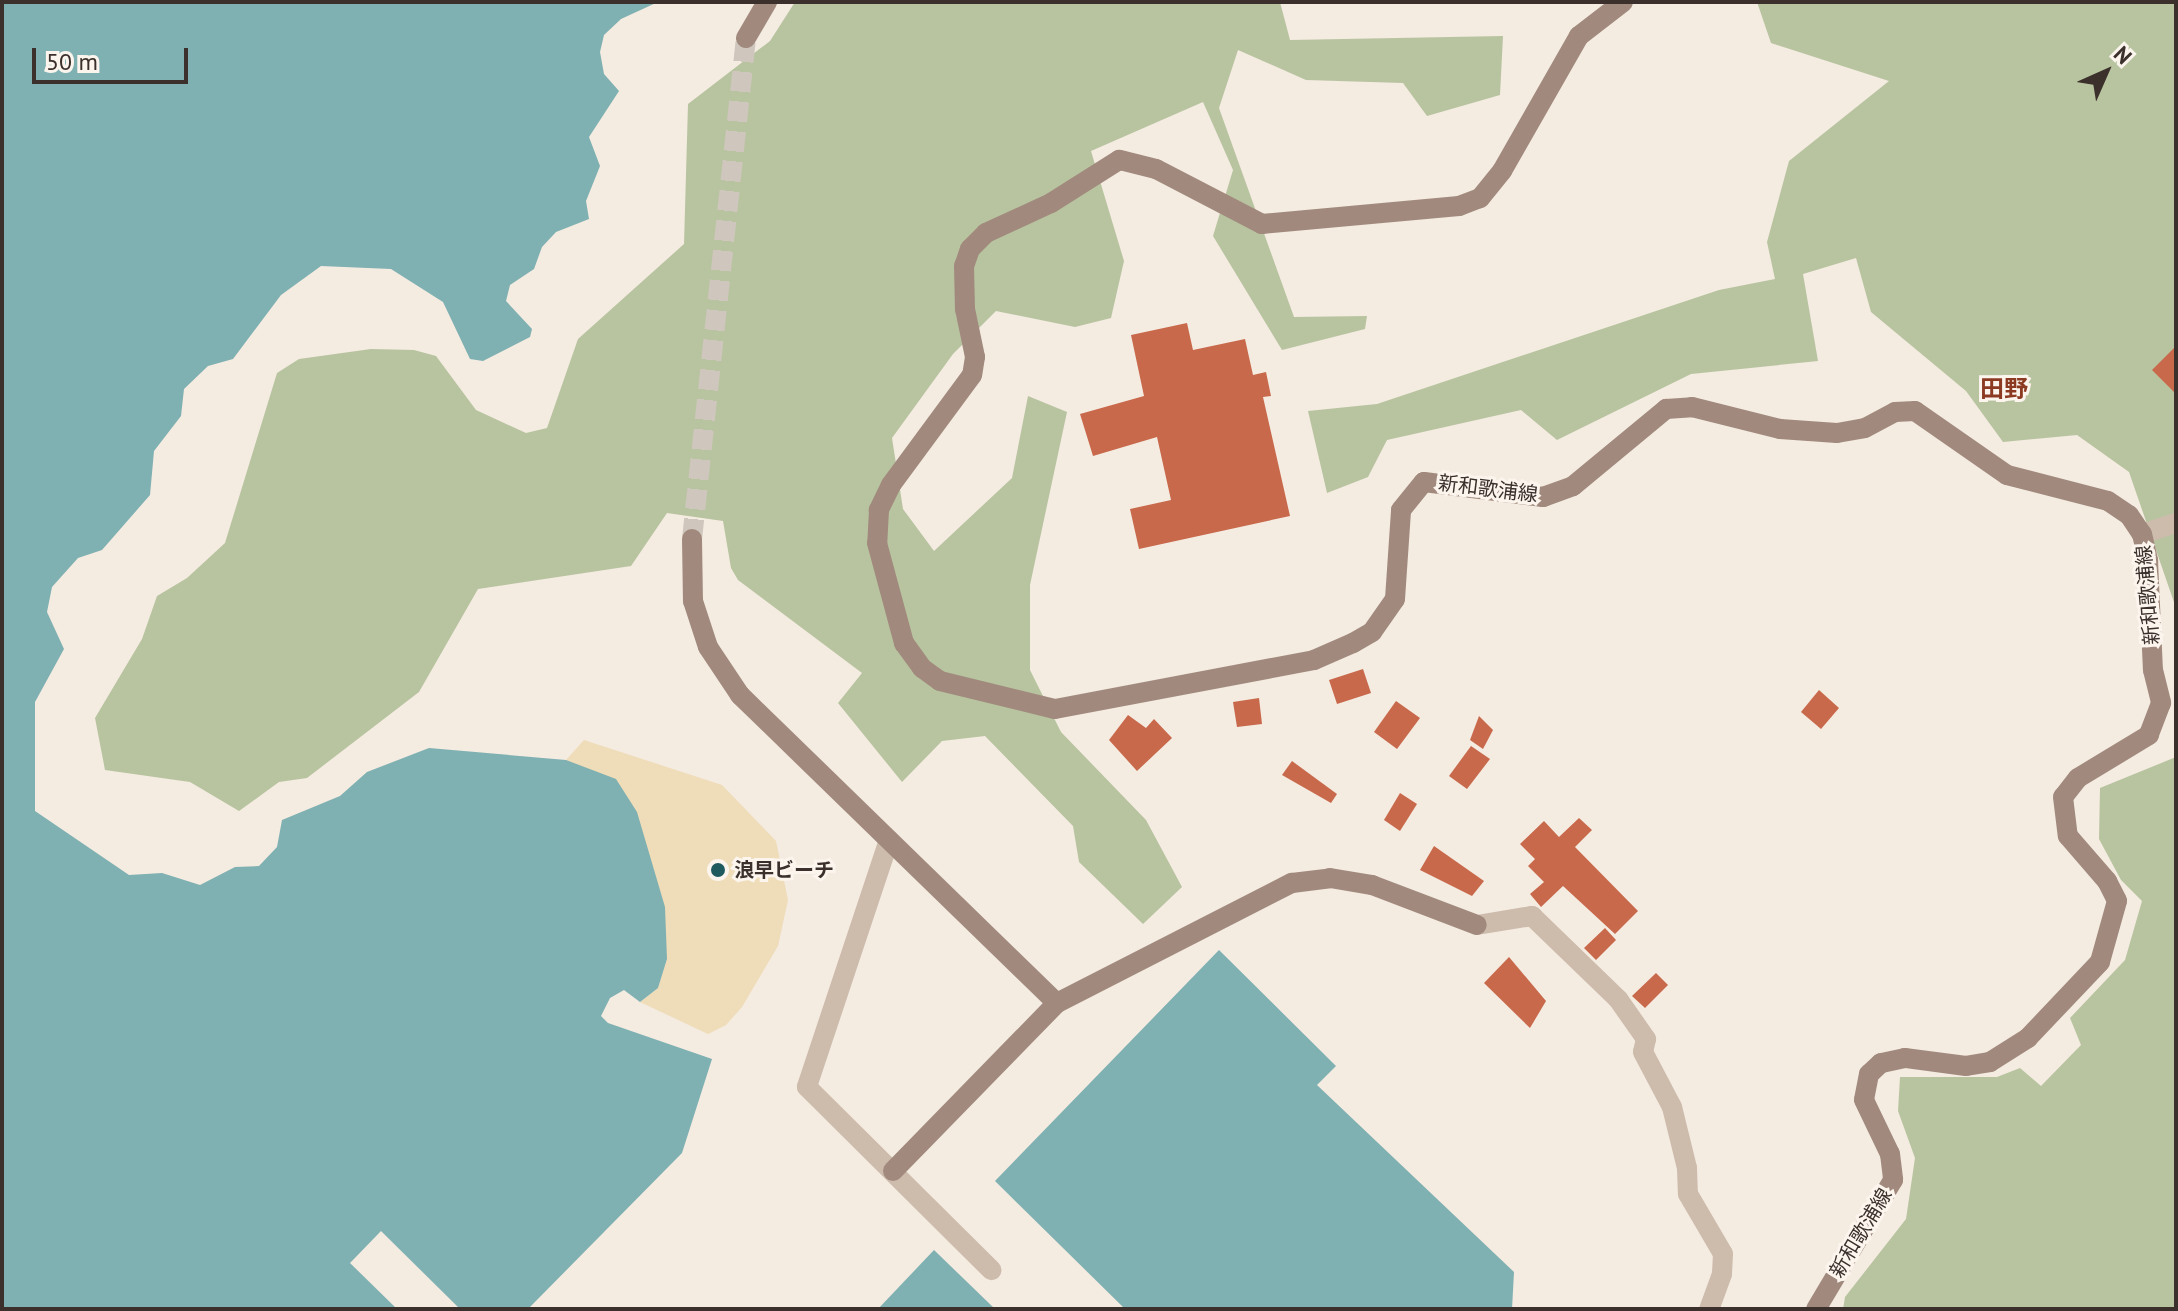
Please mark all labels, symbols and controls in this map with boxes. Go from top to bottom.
scale bar [36,32,192,82]
north arrow [2066,32,2146,112]
text: N [2108,40,2138,70]
text: 50 m [46,46,98,77]
district label: 田野 [1980,375,2028,403]
street label: 新和歌浦線 [1437,471,1539,507]
street label: 新和歌浦線 [2132,544,2164,646]
place label: 浪早ビーチ [734,858,834,882]
marker: 浪早ビーチ [709,861,727,879]
street label: 新和歌浦線 [1825,1184,1897,1282]

